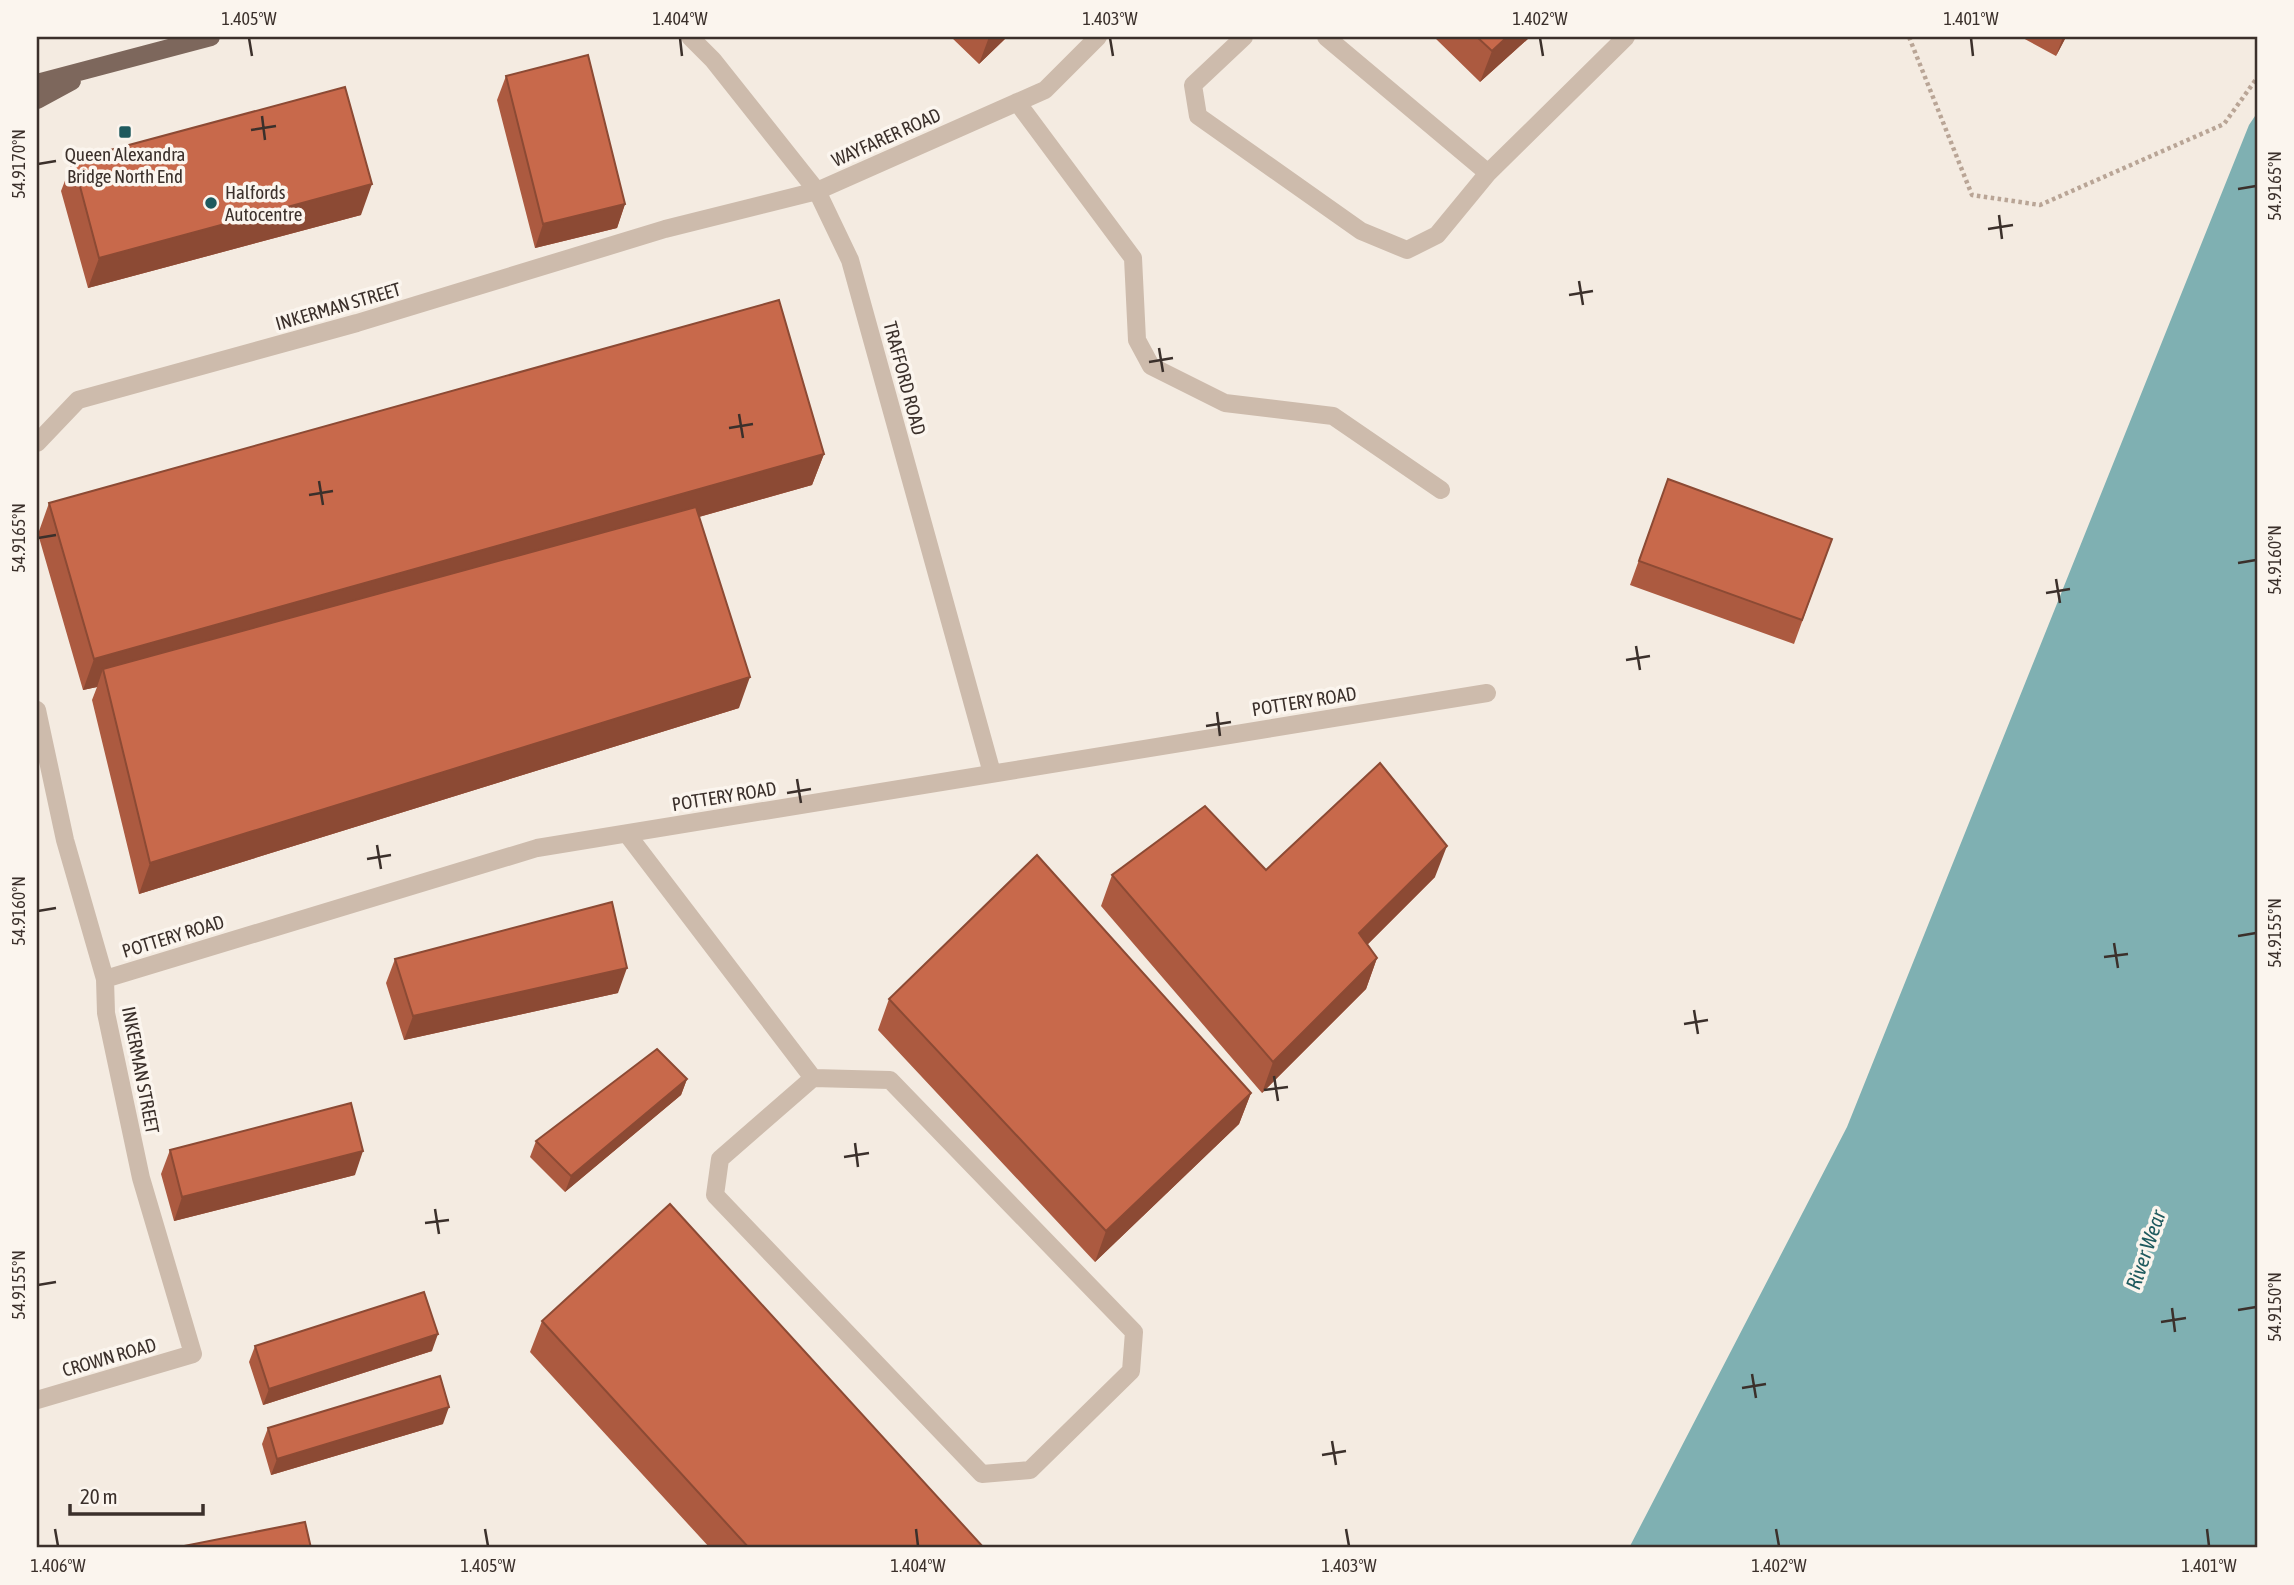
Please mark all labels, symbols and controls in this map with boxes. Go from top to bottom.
text: 1.405°W [221,8,277,29]
text: 1.404°W [652,8,708,29]
text: 1.403°W [1082,8,1138,29]
text: 1.402°W [1512,8,1568,29]
text: 1.401°W [1943,8,1999,29]
street label: WAYFARER ROAD [828,103,944,171]
marker: Queen Alexandra Bridge North End [117,124,133,140]
text: 54.9170°N [8,129,29,199]
place label: Queen Alexandra Bridge North End [65,143,185,187]
text: 54.9165°N [2264,151,2285,221]
place label: Halfords Autocentre [225,181,302,225]
marker: Halfords Autocentre [203,195,219,211]
street label: INKERMAN STREET [273,277,404,334]
street label: TRAFFORD ROAD [879,319,931,437]
text: 54.9165°N [8,503,29,573]
text: 54.9160°N [2264,525,2285,595]
street label: POTTERY ROAD [1250,682,1358,720]
street label: POTTERY ROAD [670,777,778,815]
text: 54.9160°N [8,876,29,946]
text: 54.9155°N [2264,898,2285,968]
street label: POTTERY ROAD [119,910,227,962]
street label: INKERMAN STREET [118,1005,164,1136]
water label: River Wear [2120,1206,2170,1292]
text: 54.9155°N [8,1250,29,1320]
text: 54.9150°N [2264,1272,2285,1342]
street label: CROWN ROAD [59,1333,159,1381]
scale bar [70,1473,203,1517]
text: 20 m [80,1484,118,1508]
text: 1.406°W [30,1555,86,1576]
text: 1.405°W [460,1555,516,1576]
text: 1.404°W [890,1555,946,1576]
text: 1.403°W [1321,1555,1377,1576]
text: 1.402°W [1751,1555,1807,1576]
text: 1.401°W [2181,1555,2237,1576]

